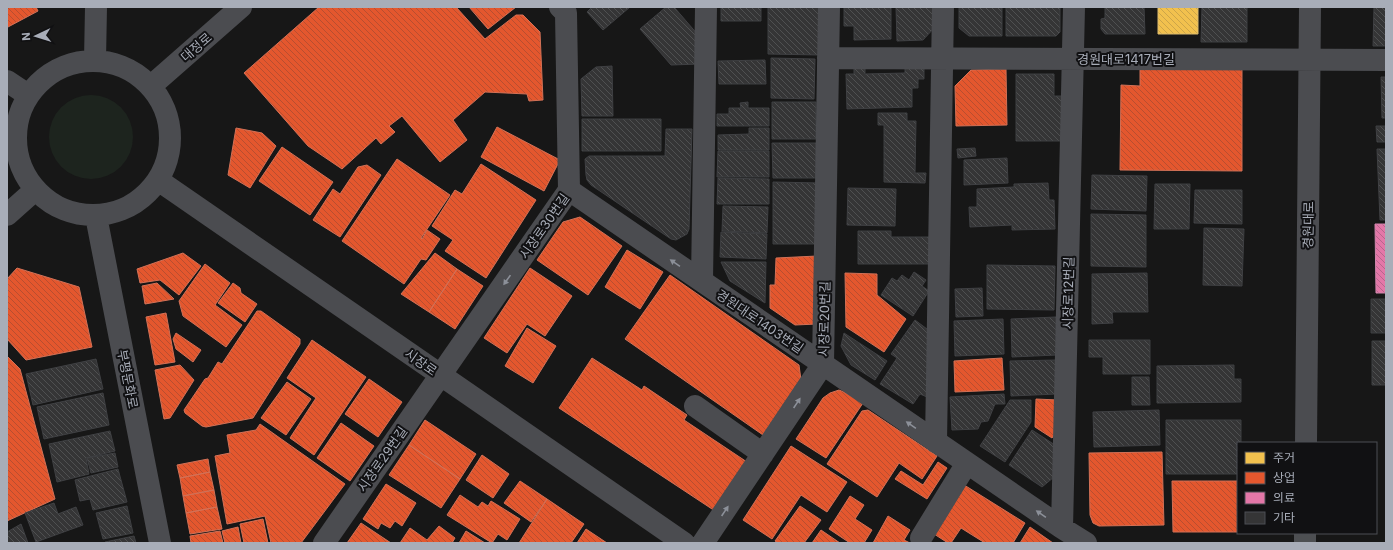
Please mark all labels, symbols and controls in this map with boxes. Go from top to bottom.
north arrow [16,16,56,56]
street label: 대정로 [177,29,215,65]
text: N [19,32,33,41]
street label: 경원대로1417번길 [1077,51,1175,67]
street label: 시장로30번길 [516,190,572,262]
street label: 경원대로 [1300,201,1316,249]
street label: 시장로12번길 [1059,256,1077,330]
one-way arrow [670,259,681,267]
one-way arrow [503,275,511,285]
street label: 시장로20번길 [815,281,833,357]
street label: 경원대로1403번길 [713,286,807,356]
street label: 시장로 [402,345,440,379]
street label: 부평문화로 [114,348,142,410]
one-way arrow [793,398,801,408]
one-way arrow [906,421,916,429]
street label: 시장로29번길 [354,423,410,495]
legend [1237,442,1377,534]
text: 주거 [1273,450,1295,465]
text: 상업 [1273,470,1295,485]
text: 의료 [1273,490,1295,505]
one-way arrow [721,505,728,516]
one-way arrow [1036,510,1047,518]
text: 기타 [1273,510,1295,525]

